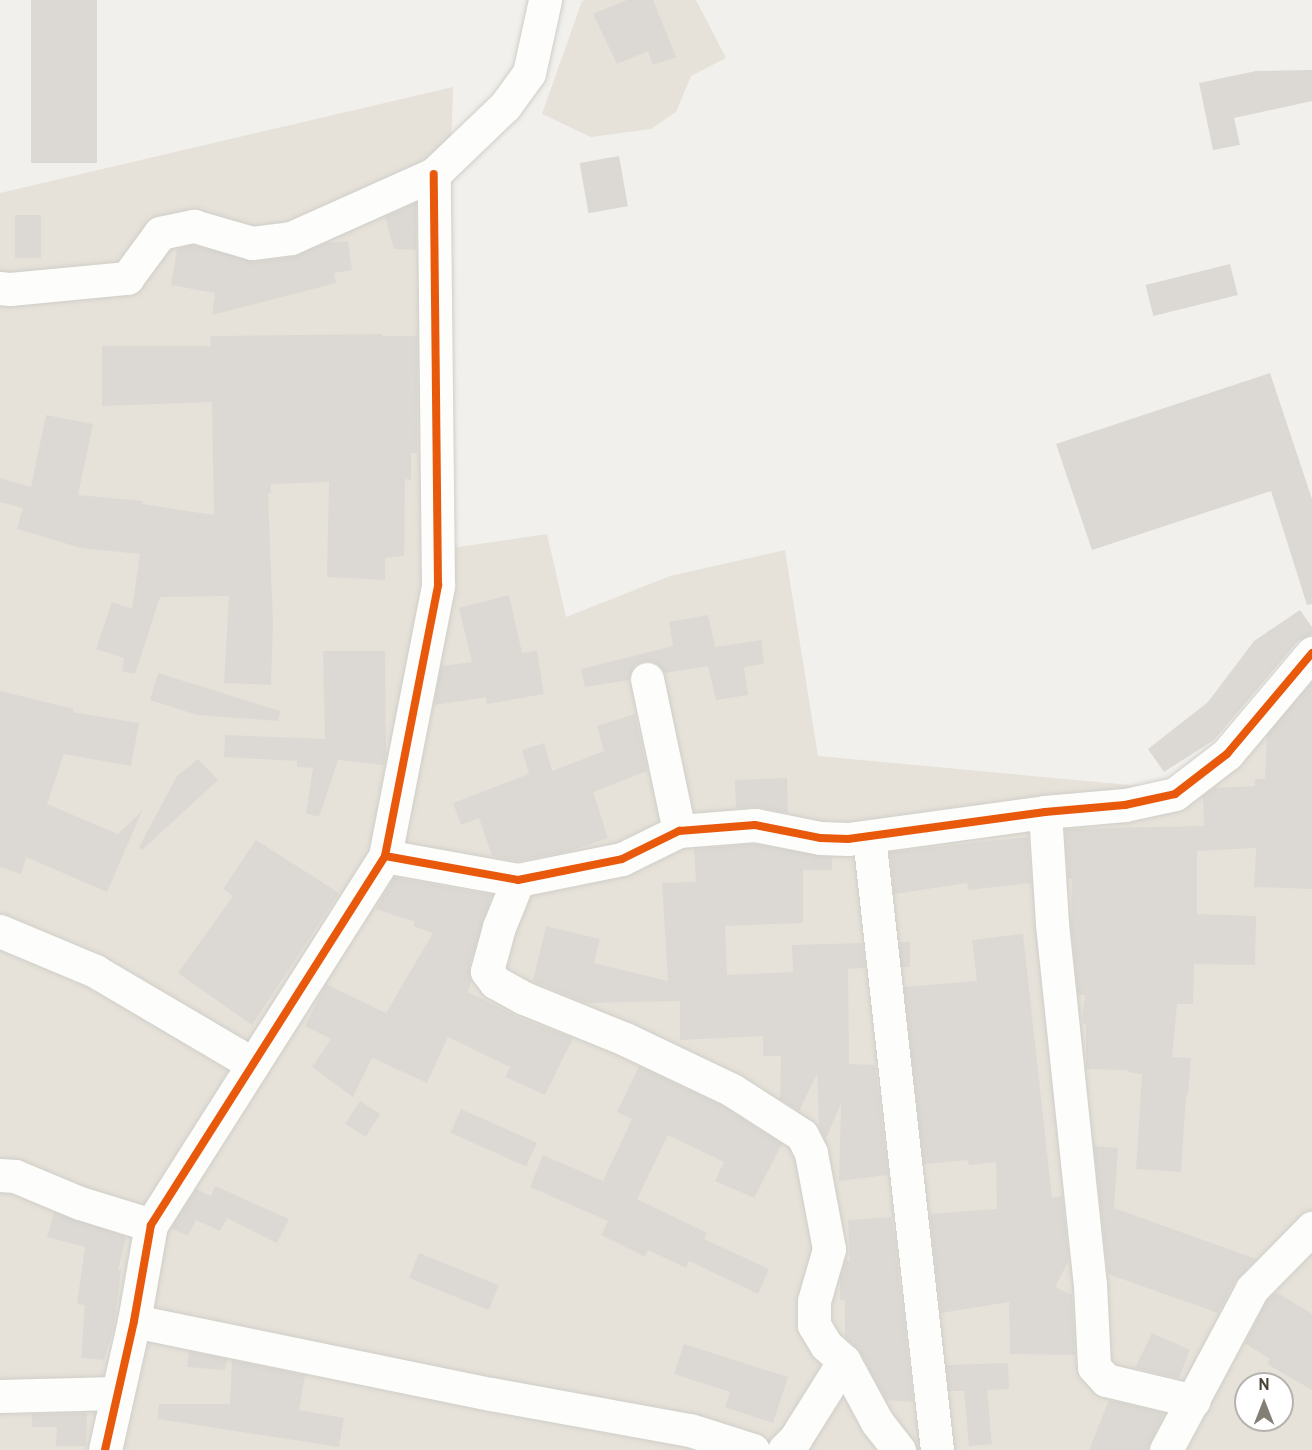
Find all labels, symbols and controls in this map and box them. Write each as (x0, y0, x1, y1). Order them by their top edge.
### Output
north arrow (1234, 1372, 1294, 1432)
text: N (1258, 1376, 1270, 1396)

